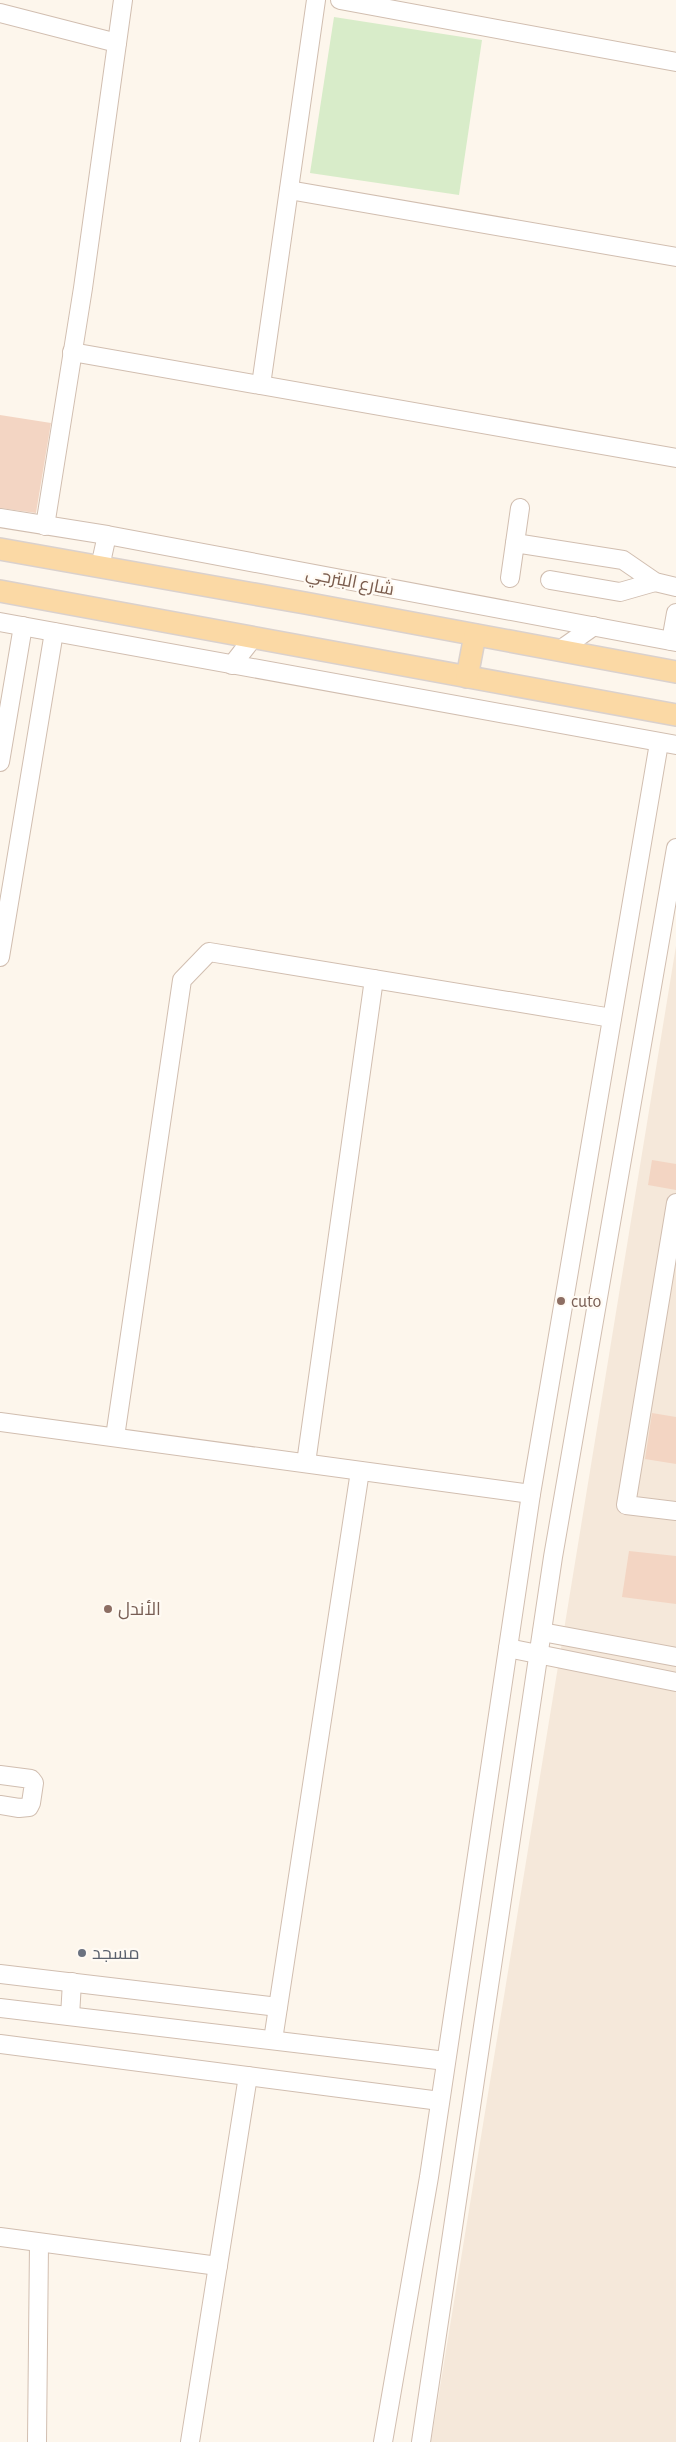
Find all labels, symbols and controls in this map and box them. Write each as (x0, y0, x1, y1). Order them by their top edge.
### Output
street label: شارع البترجي (303, 564, 396, 603)
place label: cuto (571, 1293, 602, 1311)
marker: cuto (555, 1295, 567, 1307)
place label: الأندل (118, 1600, 161, 1620)
marker: الأندل (102, 1603, 114, 1615)
place label: مسجد (92, 1945, 140, 1963)
marker: مسجد (76, 1947, 88, 1959)

